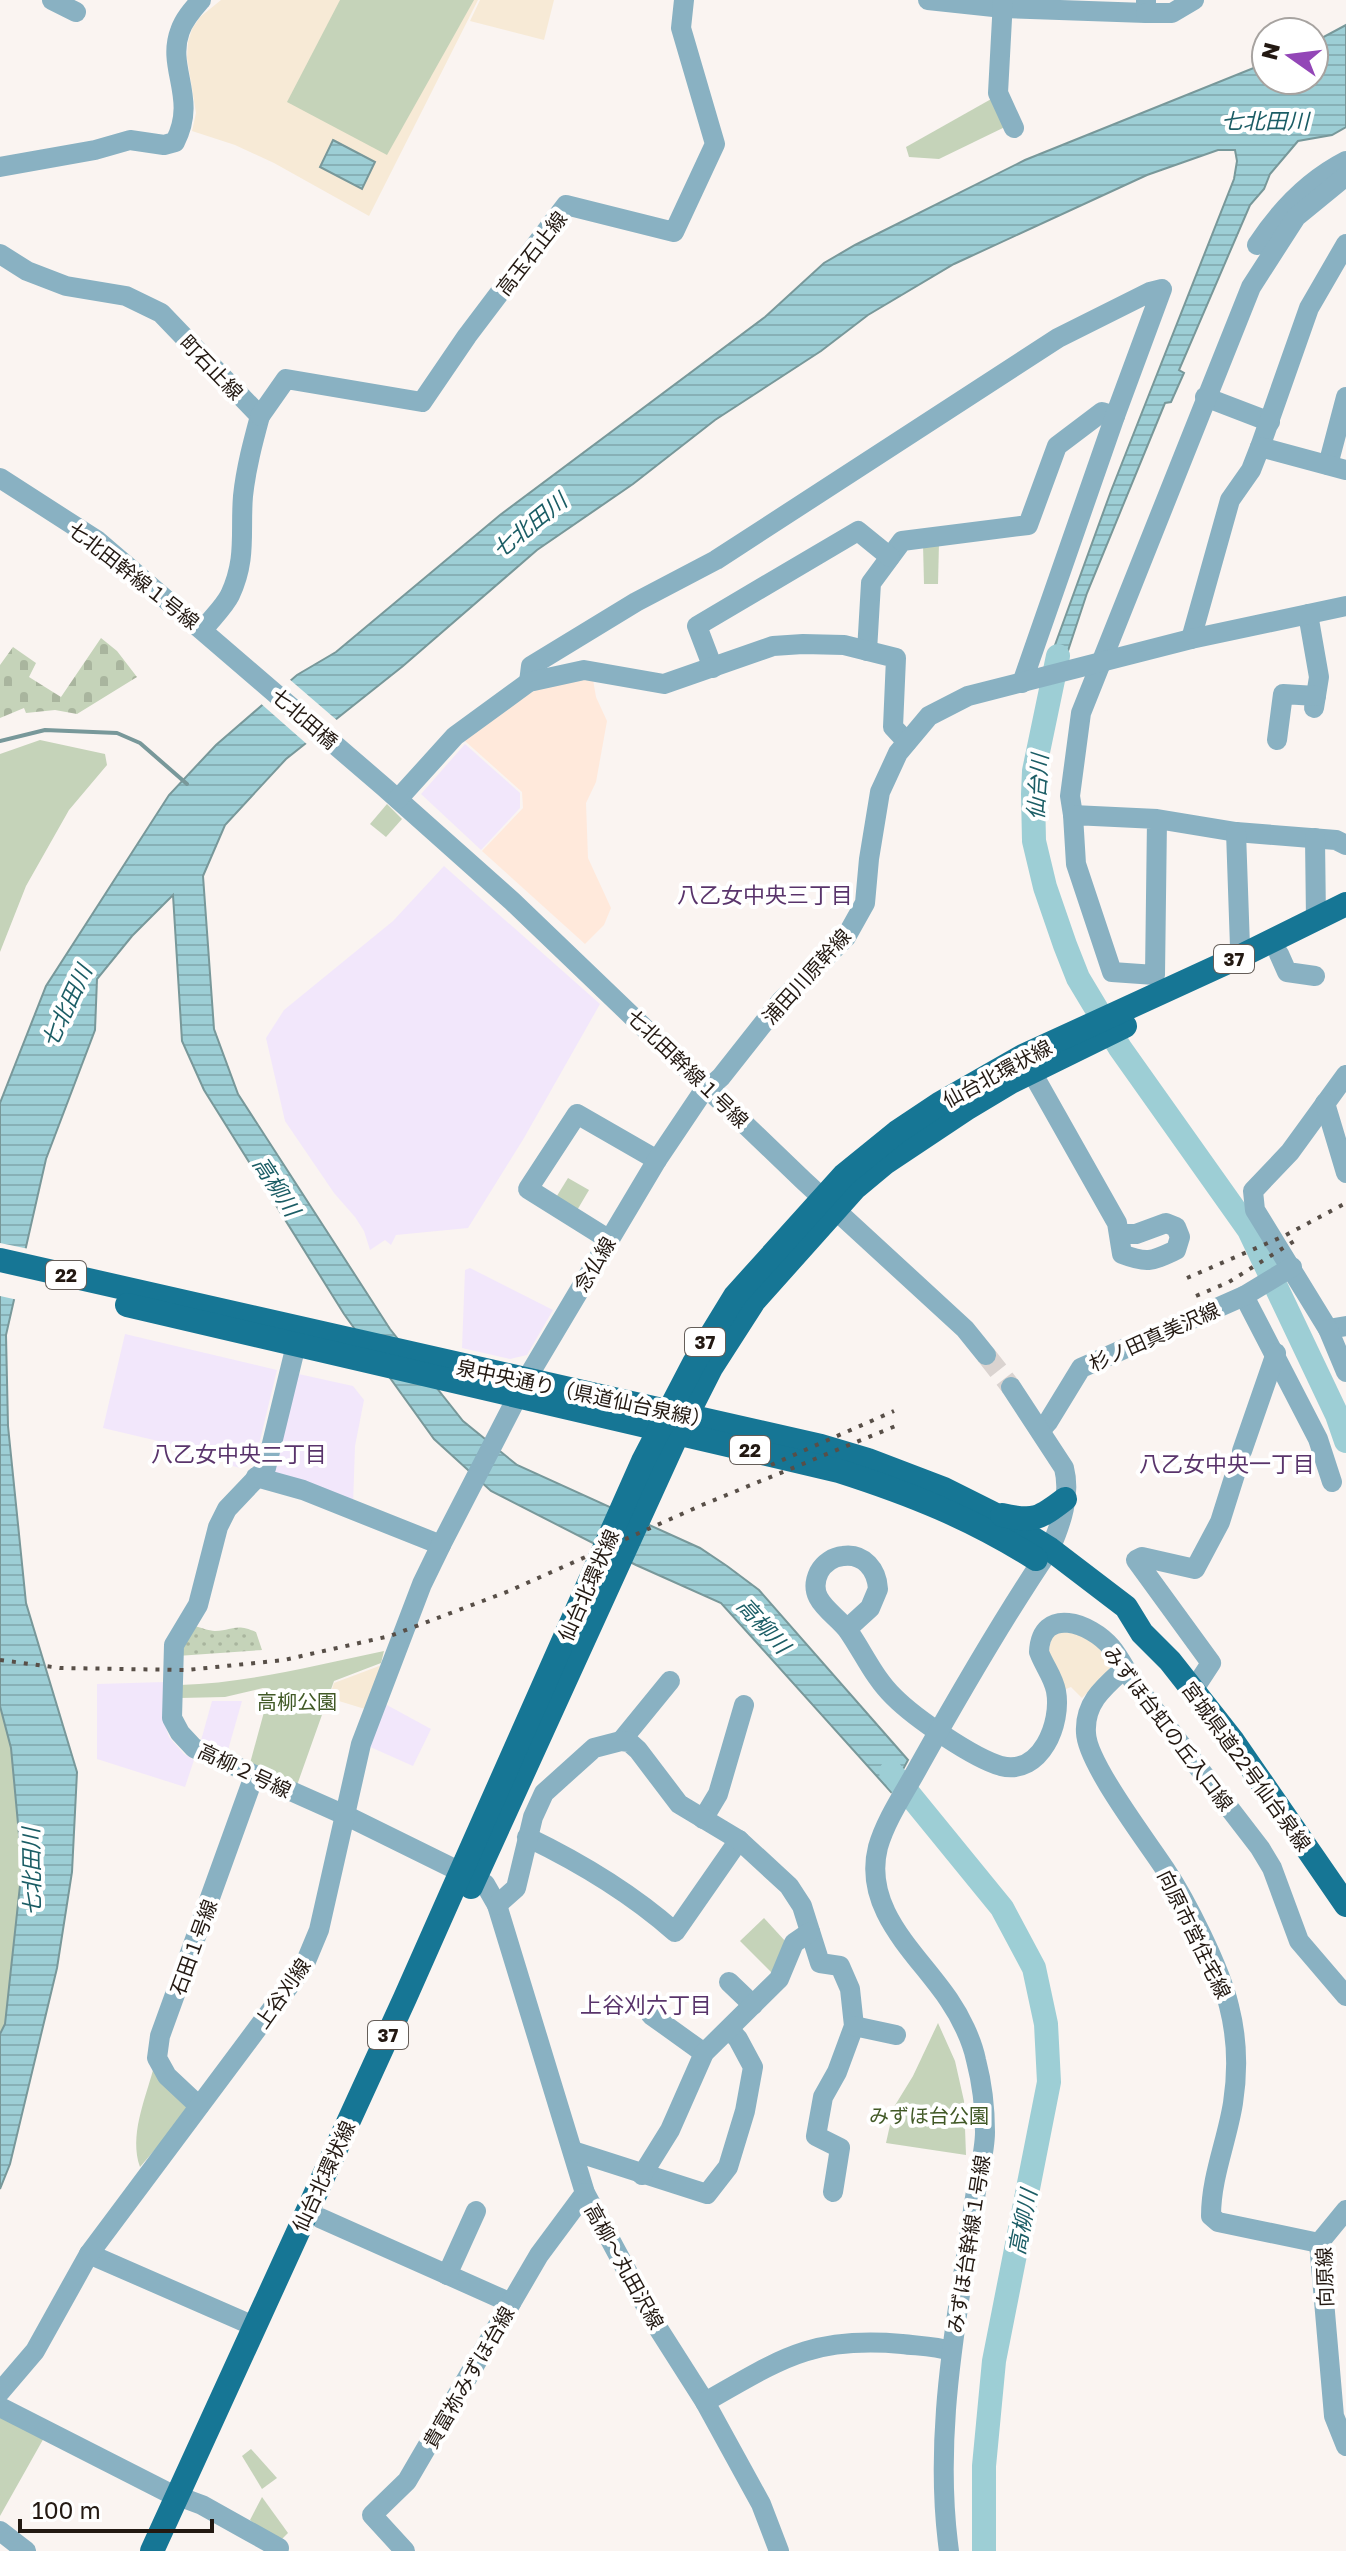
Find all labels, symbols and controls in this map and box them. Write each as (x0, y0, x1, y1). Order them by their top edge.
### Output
north arrow (1250, 16, 1330, 96)
text: N (1255, 40, 1285, 62)
water label: 七北田川 (1221, 107, 1311, 134)
street label: 高玉石止線 (491, 206, 571, 300)
street label: 町石止線 (176, 330, 248, 404)
water label: 七北田川 (486, 486, 573, 563)
street label: 七北田幹線１号線 (64, 516, 204, 634)
street label: 七北田橋 (267, 683, 343, 753)
water label: 仙台川 (1021, 751, 1053, 821)
district label: 八乙女中央三丁目 (677, 881, 853, 908)
street label: 浦田川原幹線 (757, 923, 855, 1029)
road number: 37 (1214, 945, 1254, 973)
water label: 七北田川 (35, 959, 98, 1052)
street label: 七北田幹線１号線 (622, 1004, 754, 1132)
street label: 仙台北環状線 (938, 1034, 1056, 1112)
water label: 高柳川 (248, 1151, 307, 1223)
street label: 念仏線 (568, 1232, 620, 1296)
road number: 22 (46, 1261, 86, 1289)
street label: 杉ノ田真美沢線 (1085, 1297, 1223, 1375)
road number: 37 (685, 1328, 725, 1356)
street label: 泉中央通り（県道仙台泉線） (454, 1354, 714, 1432)
road number: 22 (730, 1436, 770, 1464)
district label: 八乙女中央二丁目 (151, 1440, 327, 1467)
district label: 八乙女中央一丁目 (1139, 1450, 1315, 1477)
street label: 仙台北環状線 (553, 1525, 623, 1645)
water label: 高柳川 (732, 1591, 797, 1660)
street label: みずほ台虹の丘入口線 (1099, 1641, 1239, 1815)
street label: 宮城県道22号仙台泉線 (1178, 1677, 1316, 1855)
park label: 高柳公園 (257, 1689, 337, 1713)
street label: 高柳２号線 (195, 1738, 295, 1802)
water label: 七北田川 (17, 1826, 45, 1916)
street label: 向原市営住宅線 (1154, 1866, 1236, 2002)
street label: 石田１号線 (165, 1896, 221, 1998)
street label: 上谷刈線 (249, 1953, 315, 2033)
district label: 上谷刈六丁目 (580, 1991, 712, 2018)
road number: 37 (368, 2021, 408, 2049)
park label: みずほ台公園 (869, 2103, 989, 2127)
street label: 仙台北環状線 (287, 2117, 359, 2235)
street label: みずほ台幹線１号線 (942, 2153, 994, 2335)
water label: 高柳川 (1002, 2185, 1042, 2257)
street label: 高柳～丸田沢線 (581, 2199, 669, 2333)
street label: 向原線 (1311, 2247, 1337, 2307)
street label: 貴富祢みずほ台線 (418, 2302, 518, 2452)
scale bar (20, 2483, 212, 2533)
text: 100 m (32, 2495, 101, 2524)

